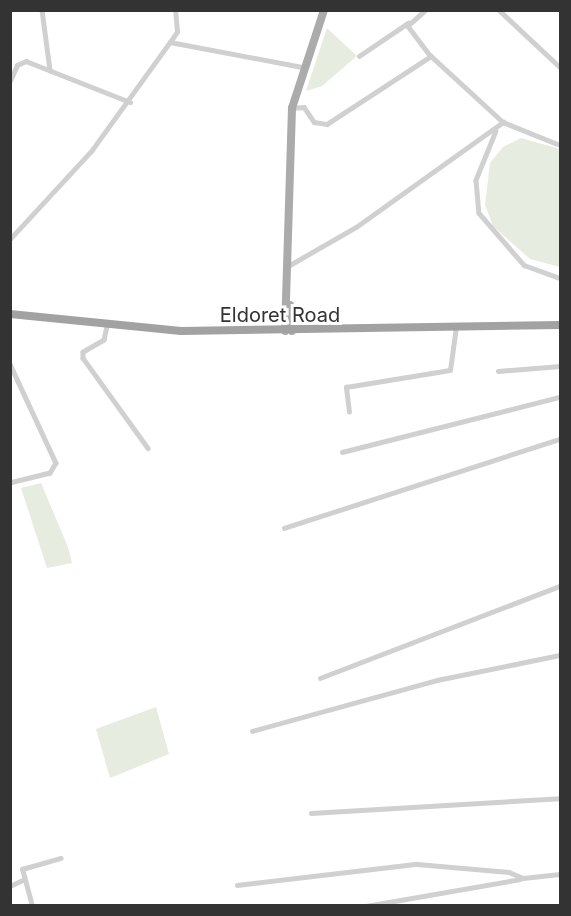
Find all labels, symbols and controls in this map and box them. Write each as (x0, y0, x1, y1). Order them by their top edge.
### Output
street label: Eldoret Road (220, 303, 340, 327)

